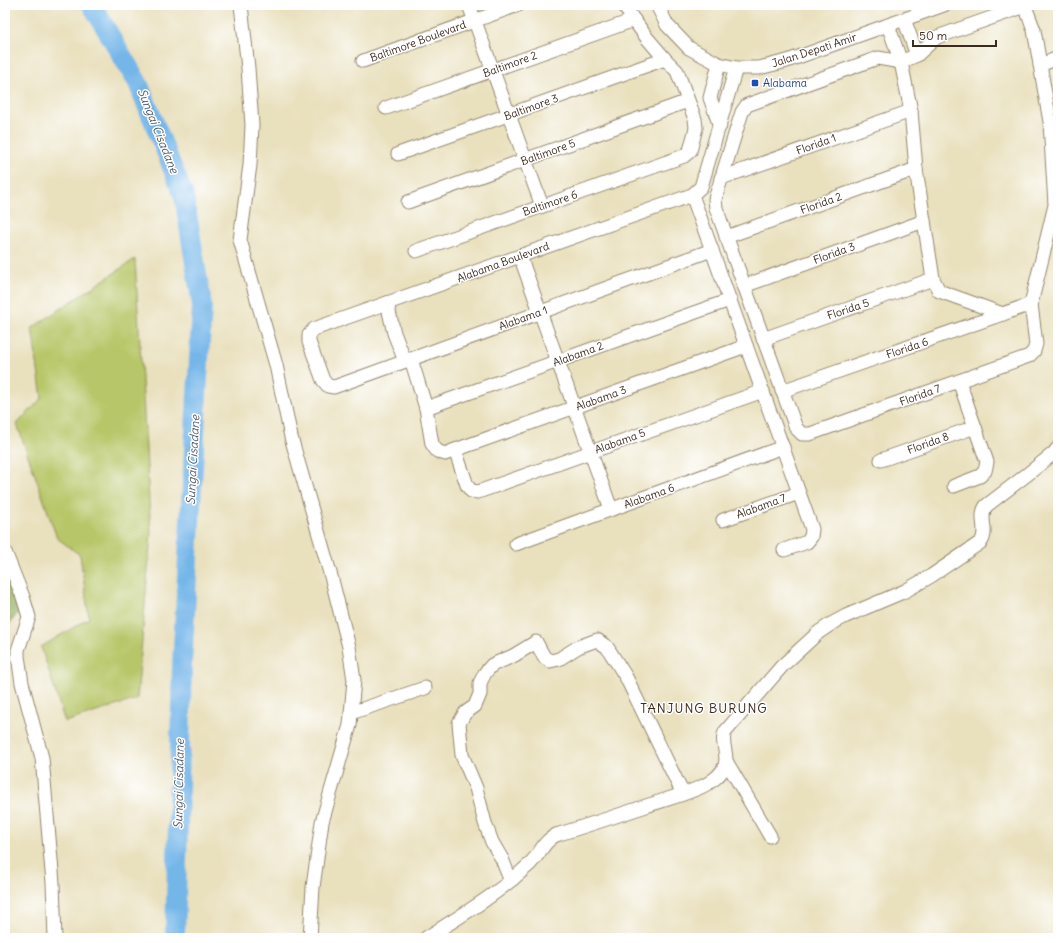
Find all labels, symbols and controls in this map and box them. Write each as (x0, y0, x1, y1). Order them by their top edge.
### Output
street label: Baltimore Boulevard (368, 17, 468, 65)
scale bar (913, 22, 996, 48)
text: 50 m (919, 28, 948, 43)
street label: Jalan Depati Amir (770, 30, 859, 70)
street label: Baltimore 2 (481, 48, 539, 80)
place label: Alabama (763, 76, 807, 90)
marker: Alabama (750, 78, 760, 88)
water label: Sungai Cisadane (135, 86, 183, 177)
street label: Baltimore 3 (502, 91, 560, 123)
street label: Florida 1 (794, 130, 838, 158)
street label: Baltimore 5 (519, 136, 577, 168)
street label: Baltimore 6 (521, 187, 579, 219)
street label: Florida 2 (798, 189, 844, 217)
street label: Alabama Boulevard (455, 239, 552, 285)
street label: Florida 3 (811, 239, 857, 267)
street label: Florida 5 (825, 295, 871, 323)
street label: Alabama 1 (497, 303, 549, 333)
street label: Florida 6 (884, 334, 930, 362)
street label: Alabama 2 (551, 338, 605, 370)
street label: Florida 7 (898, 381, 943, 409)
street label: Alabama 3 (574, 382, 628, 414)
water label: Sungai Cisadane (183, 413, 202, 505)
street label: Alabama 5 (593, 425, 647, 457)
street label: Florida 8 (905, 429, 951, 457)
street label: Alabama 6 (622, 480, 676, 512)
street label: Alabama 7 (734, 490, 788, 521)
district label: TANJUNG BURUNG (640, 700, 768, 717)
water label: Sungai Cisadane (170, 737, 187, 829)

